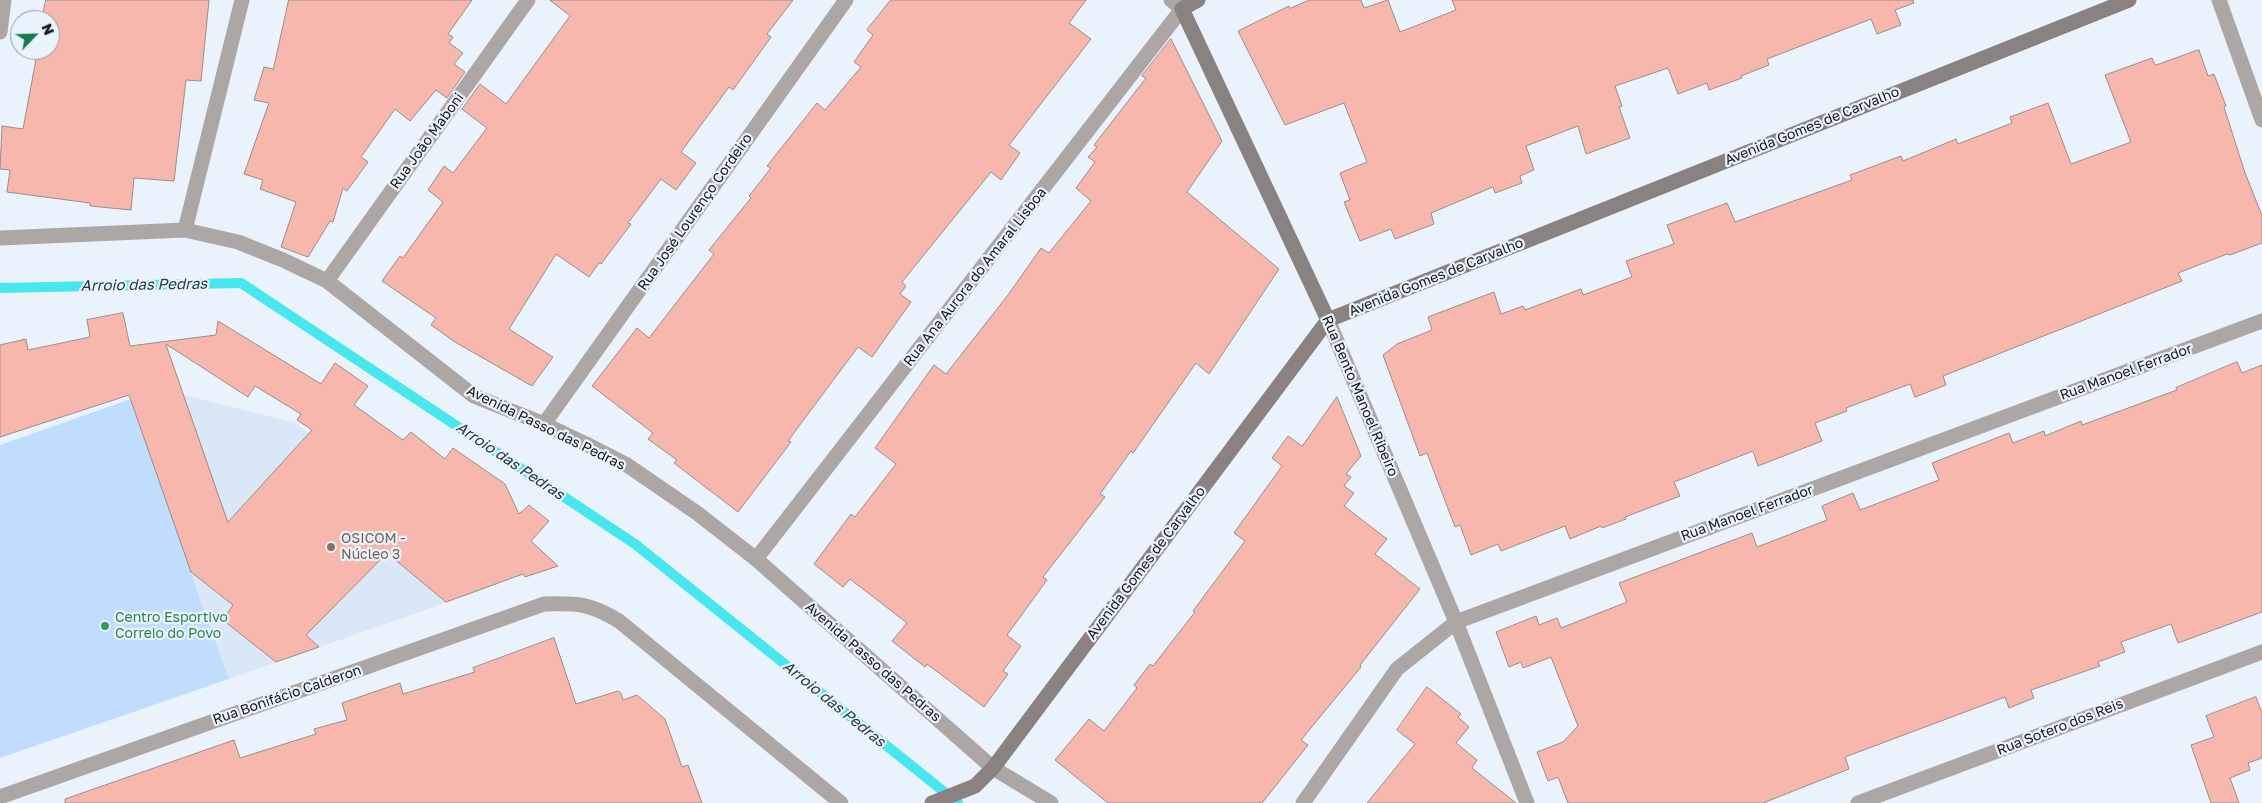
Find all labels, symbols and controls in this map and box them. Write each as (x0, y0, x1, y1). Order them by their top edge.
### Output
north arrow (10, 10, 60, 60)
text: N (38, 21, 58, 37)
street label: Avenida Gomes de Carvalho (1722, 83, 1902, 169)
street label: Rua João Maboni (387, 90, 467, 192)
street label: Rua José Lourenço Cordeiro (634, 130, 756, 294)
street label: Rua Ana Aurora do Amaral Lisboa (900, 184, 1050, 370)
street label: Avenida Gomes de Carvalho (1346, 234, 1526, 320)
water label: Arroio das Pedras (81, 275, 207, 295)
street label: Rua Bento Manoel Ribeiro (1318, 313, 1402, 479)
street label: Rua Manoel Ferrador (2058, 340, 2194, 404)
street label: Avenida Passo das Pedras (464, 382, 628, 474)
water label: Arroio das Pedras (453, 418, 567, 504)
street label: Rua Manoel Ferrador (1679, 481, 1815, 545)
street label: Avenida Gomes de Carvalho (1083, 483, 1209, 643)
place label: OSICOM - Núcleo 3 (341, 531, 405, 564)
marker: OSICOM - Núcleo 3 (325, 541, 337, 553)
street label: Avenida Passo das Pedras (802, 599, 944, 725)
place label: Centro Esportivo Correio do Povo (115, 610, 228, 642)
marker: Centro Esportivo Correio do Povo (99, 620, 111, 632)
water label: Arroio das Pedras (779, 657, 889, 751)
street label: Rua Bonifácio Calderon (210, 662, 364, 728)
street label: Rua Sotero dos Reis (1994, 695, 2126, 759)

